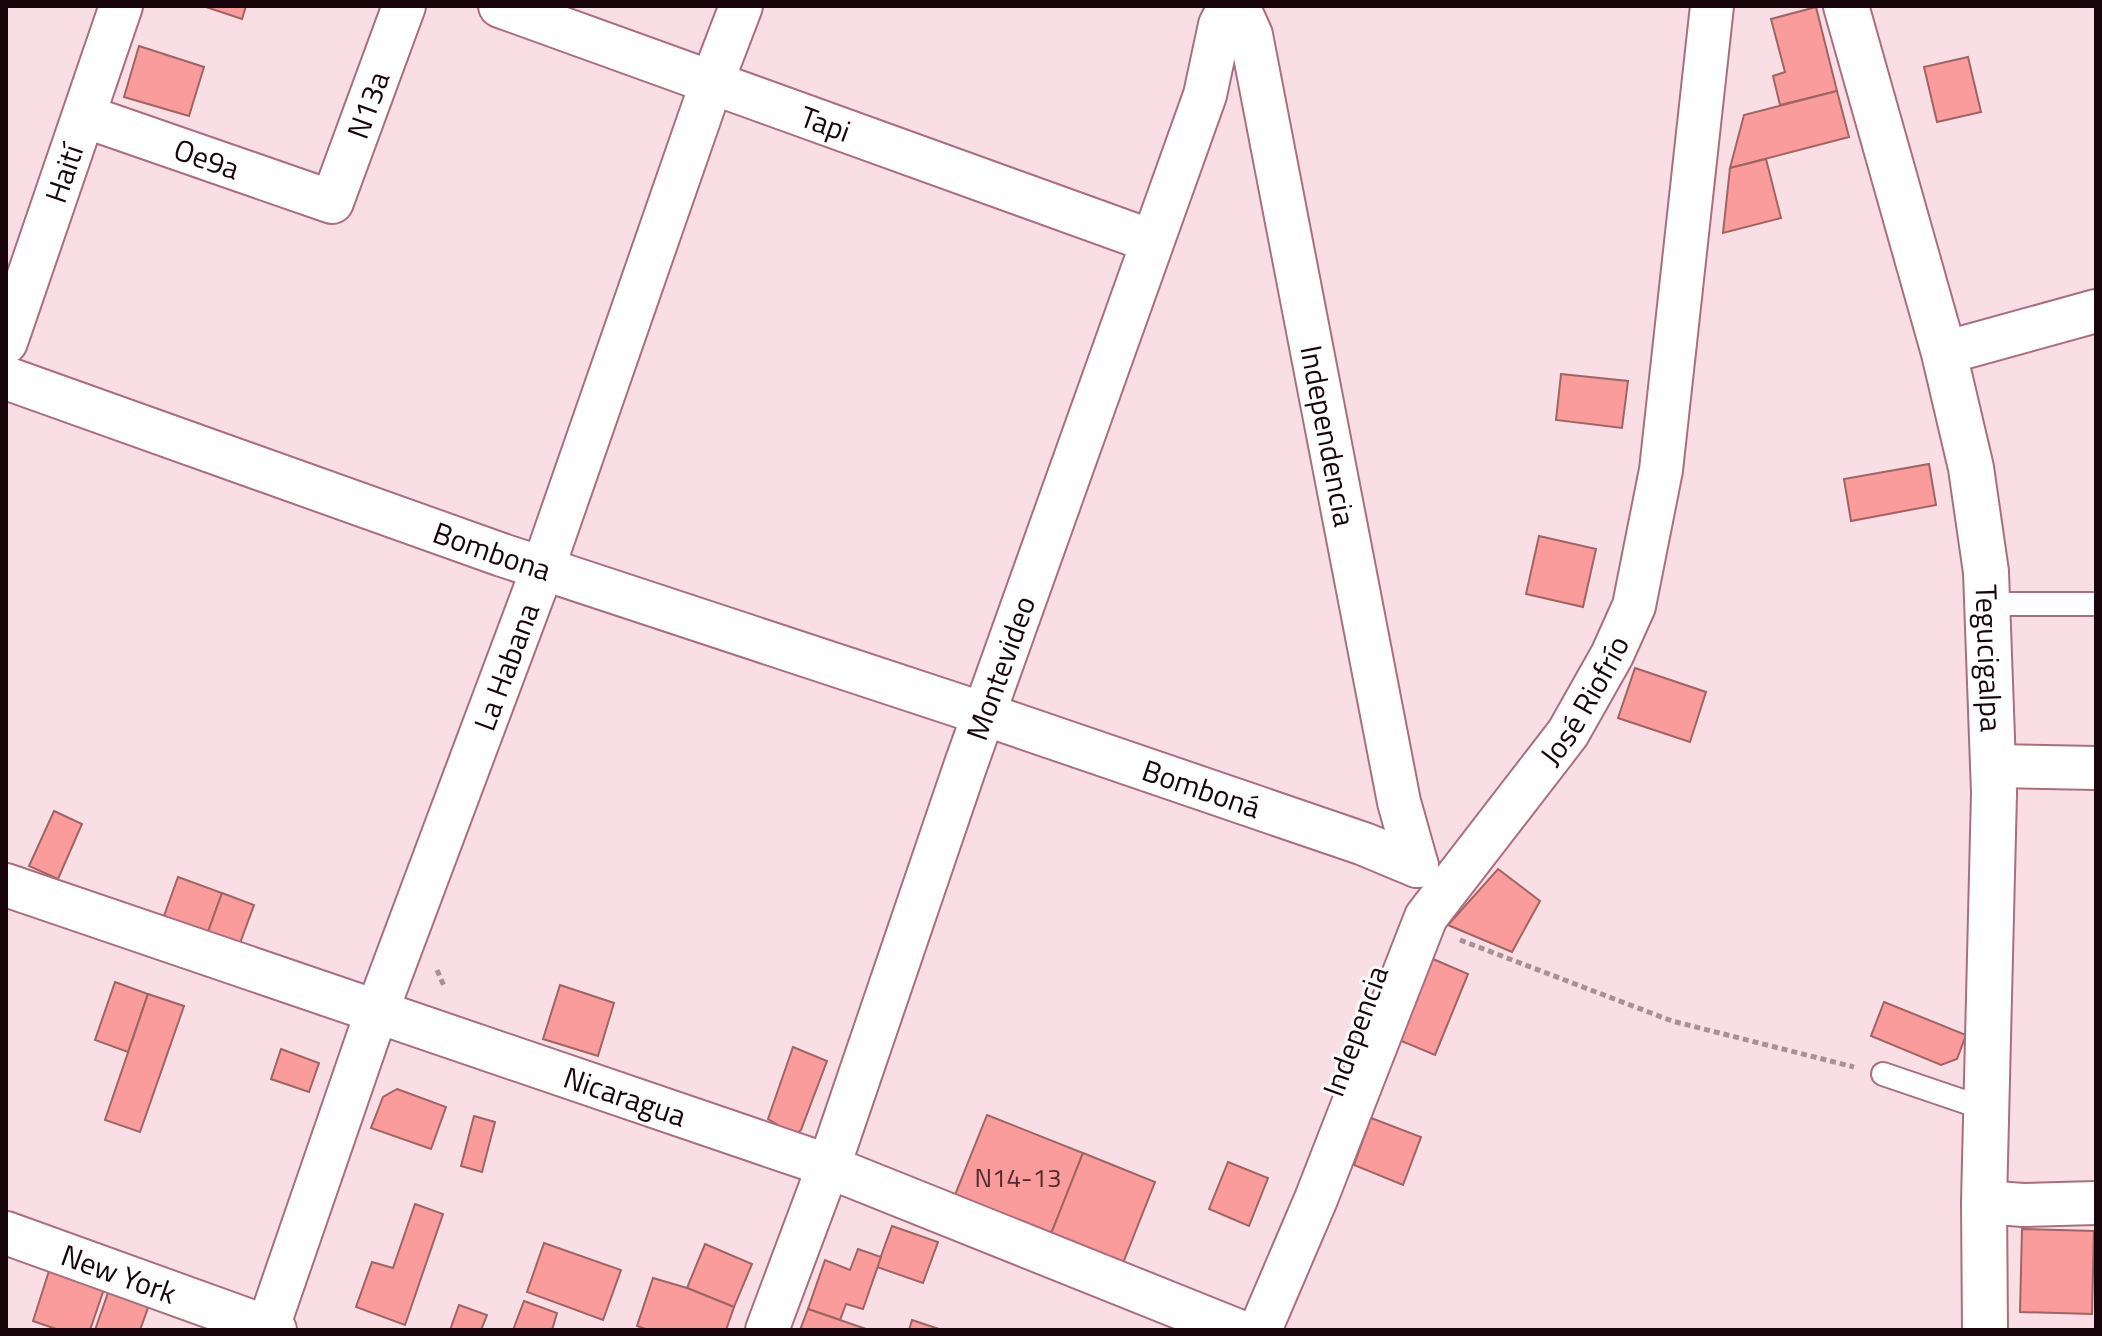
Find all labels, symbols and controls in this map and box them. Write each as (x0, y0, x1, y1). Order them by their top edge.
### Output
street label: N13a (334, 65, 401, 145)
street label: Tapi (794, 93, 857, 154)
street label: Oe9a (168, 126, 246, 191)
street label: Haití (32, 136, 96, 209)
street label: Independencia (1288, 341, 1368, 530)
street label: Bombona (427, 509, 557, 593)
street label: Tegucigalpa (1963, 584, 2015, 733)
street label: Montevideo (953, 589, 1047, 746)
street label: La Habana (461, 596, 551, 737)
street label: José Riofrío (1528, 628, 1641, 775)
street label: Bomboná (1136, 747, 1267, 830)
street label: Indepencia (1310, 959, 1400, 1103)
street label: Nicaragua (558, 1054, 692, 1138)
house number: N14-13 (974, 1158, 1062, 1197)
street label: New York (55, 1232, 183, 1316)

